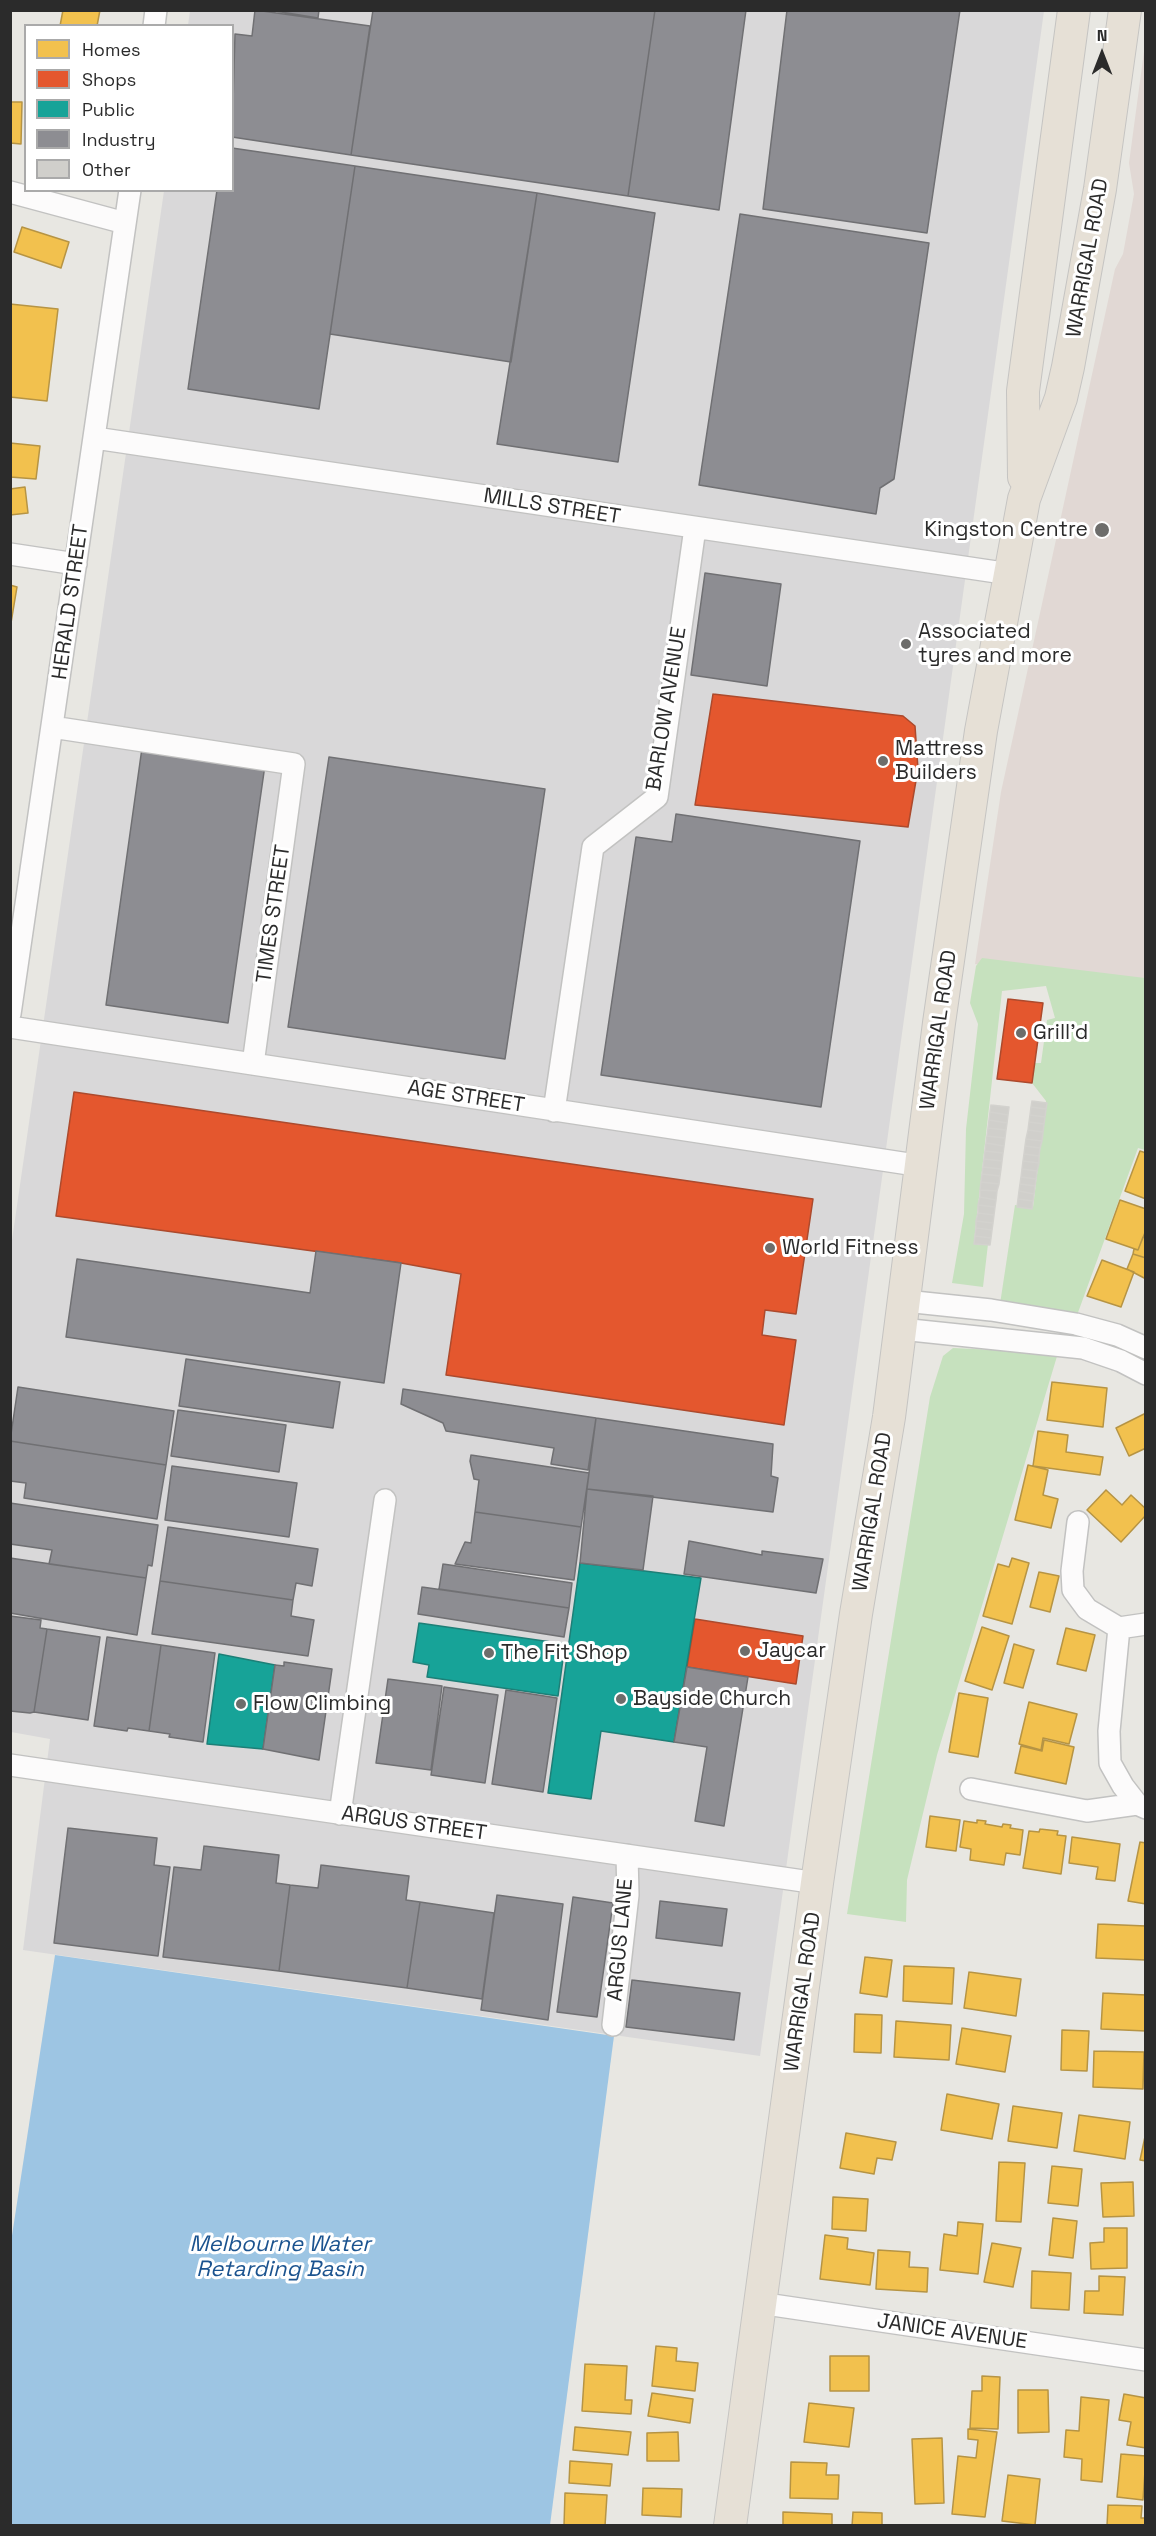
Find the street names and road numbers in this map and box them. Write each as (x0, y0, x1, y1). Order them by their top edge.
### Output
street label: WARRIGAL ROAD (1062, 177, 1114, 339)
street label: MILLS STREET (482, 484, 622, 530)
street label: HERALD STREET (48, 523, 94, 681)
street label: BARLOW AVENUE (642, 625, 692, 793)
street label: TIMES STREET (252, 843, 296, 985)
street label: WARRIGAL ROAD (915, 949, 963, 1111)
street label: AGE STREET (406, 1075, 526, 1119)
street label: WARRIGAL ROAD (848, 1431, 898, 1593)
street label: ARGUS STREET (340, 1801, 488, 1847)
street label: ARGUS LANE (603, 1878, 639, 2002)
street label: WARRIGAL ROAD (779, 1911, 827, 2073)
street label: JANICE AVENUE (875, 2309, 1029, 2355)

